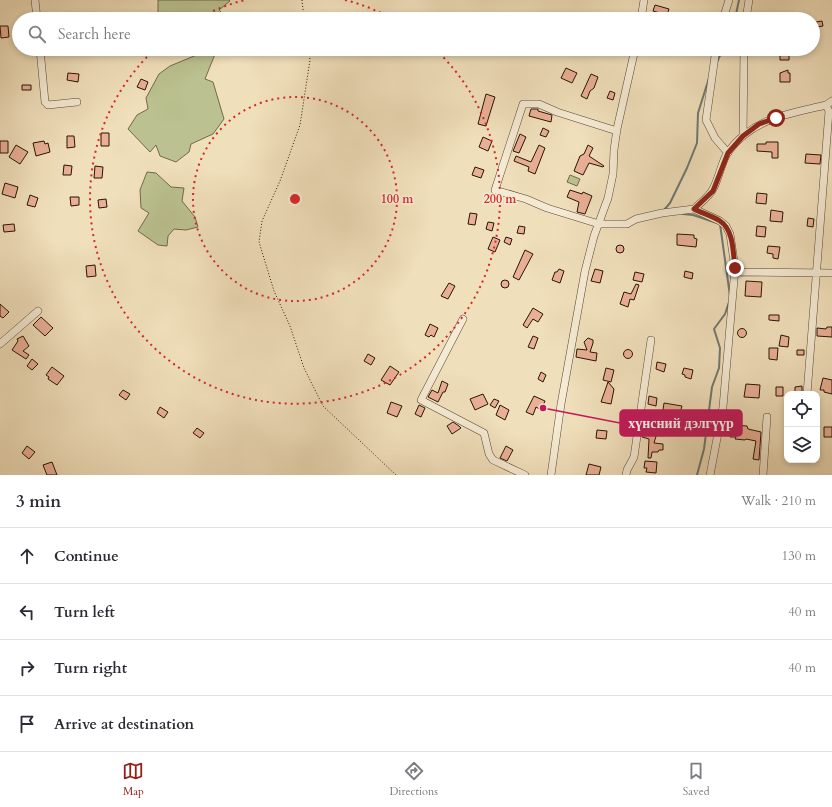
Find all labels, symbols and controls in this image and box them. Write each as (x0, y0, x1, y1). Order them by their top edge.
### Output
search box (12, 12, 820, 56)
icon: search (26, 23, 48, 45)
text: Search here (58, 24, 131, 44)
route start (767, 109, 785, 127)
text: 100 m (381, 191, 414, 207)
text: 200 m (484, 191, 517, 207)
centre of rings (288, 192, 302, 206)
route end (726, 259, 744, 277)
map controls (784, 391, 820, 463)
button: locate (784, 391, 820, 427)
callout: хүнсний дэлгүүр (620, 410, 742, 436)
text: хүнсний дэлгүүр (628, 414, 734, 433)
button: layers (784, 427, 820, 463)
text: 3 min (16, 490, 61, 513)
text: Walk · 210 m (741, 492, 816, 510)
icon: ahead (16, 545, 38, 567)
text: Continue (54, 546, 119, 566)
text: 130 m (782, 547, 816, 565)
icon: left (16, 601, 38, 623)
text: Turn left (54, 602, 115, 622)
text: 40 m (788, 603, 816, 621)
icon: right (16, 657, 38, 679)
text: Turn right (54, 658, 127, 678)
text: 40 m (788, 659, 816, 677)
icon: arrive (16, 713, 38, 735)
text: Arrive at destination (54, 714, 194, 734)
tab: Map (122, 760, 144, 799)
tab: Directions (389, 760, 438, 799)
tab: Saved (683, 760, 710, 799)

